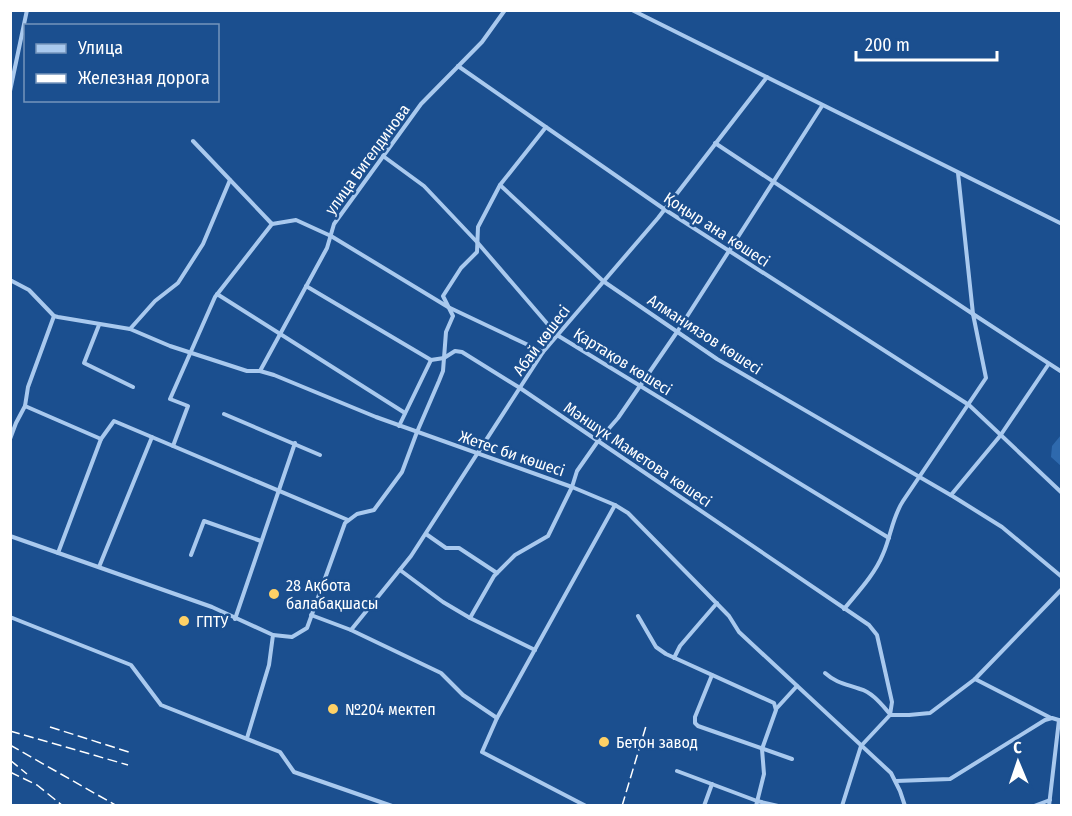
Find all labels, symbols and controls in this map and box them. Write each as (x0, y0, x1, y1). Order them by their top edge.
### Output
legend (24, 24, 219, 102)
scale bar (856, 24, 997, 62)
text: 200 m (865, 34, 910, 56)
text: Улица (77, 37, 123, 59)
text: Железная дорога (78, 67, 210, 89)
street label: улица Бигелдинова (321, 100, 414, 218)
street label: Қоңыр ана көшесі (660, 188, 773, 271)
street label: Алманиязов көшесі (644, 290, 765, 378)
street label: Абай көшесі (509, 302, 574, 379)
street label: Қартақов көшесі (570, 324, 675, 399)
street label: Мәншүк Маметова көшесі (560, 398, 715, 511)
street label: Жетес би көшесі (457, 427, 567, 480)
place label: 28 Ақбота балабақшасы (286, 576, 378, 613)
marker: 28 Ақбота балабақшасы (267, 587, 281, 601)
place label: ГПТУ (196, 612, 228, 631)
marker: ГПТУ (177, 614, 191, 628)
place label: №204 мектеп (345, 700, 436, 719)
marker: №204 мектеп (326, 702, 340, 716)
north arrow (988, 732, 1048, 792)
place label: Бетон завод (616, 733, 698, 752)
marker: Бетон завод (597, 735, 611, 749)
text: С (1013, 738, 1023, 757)

